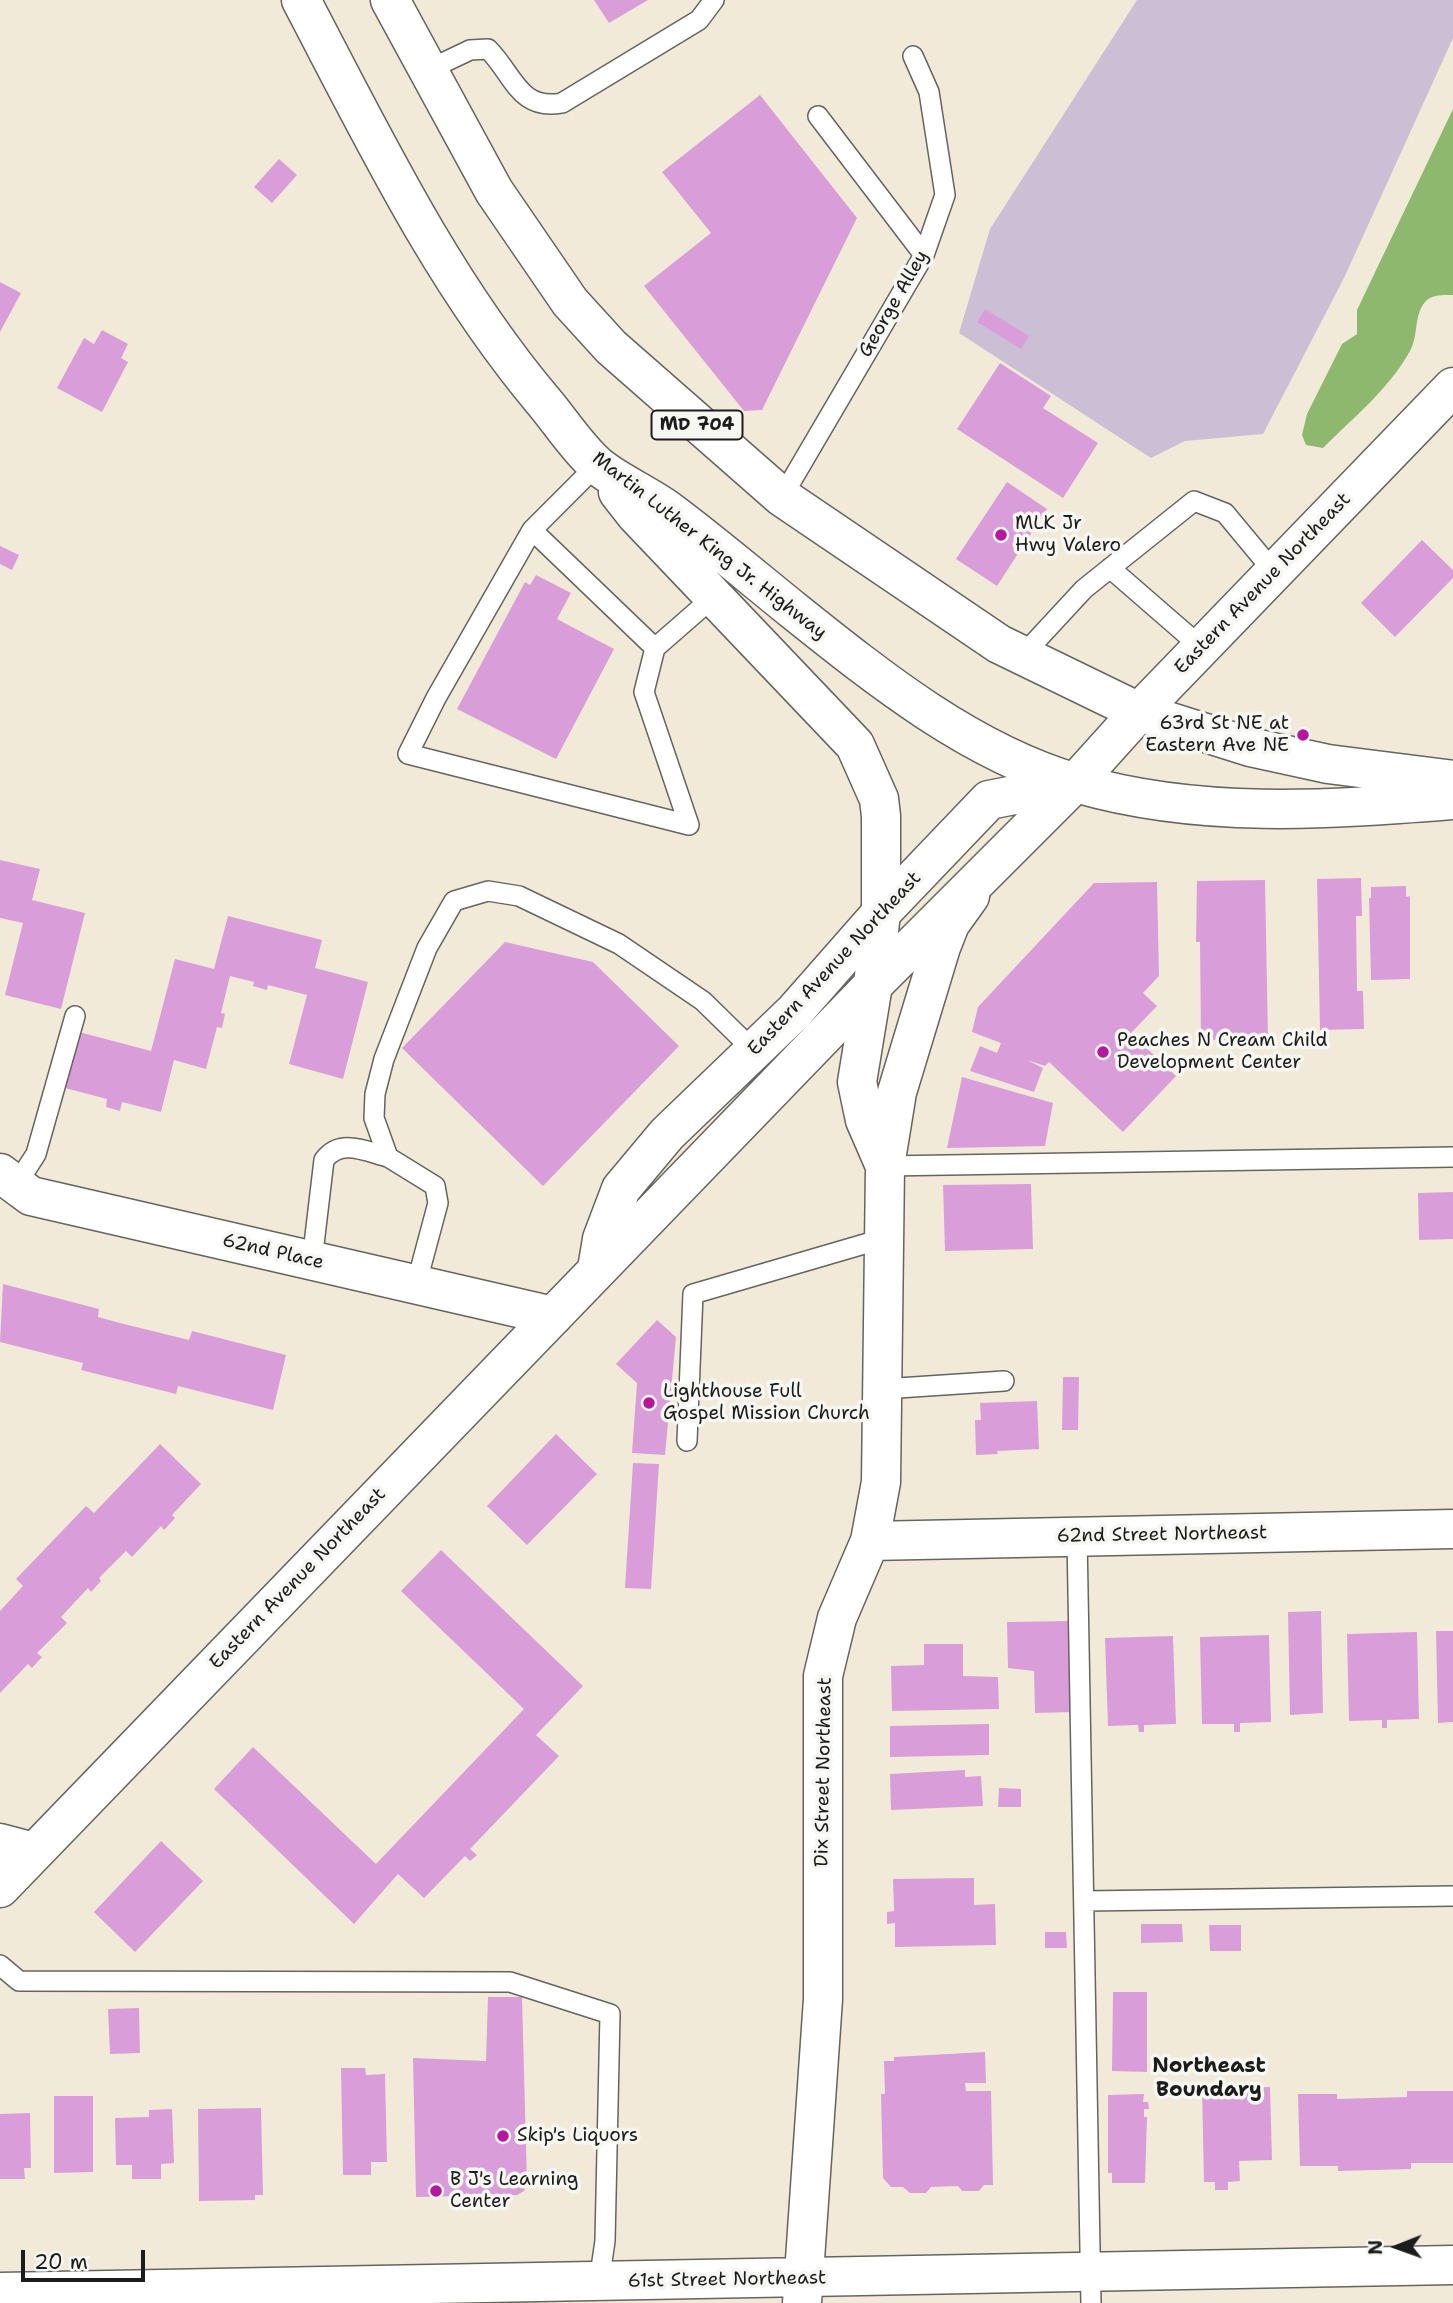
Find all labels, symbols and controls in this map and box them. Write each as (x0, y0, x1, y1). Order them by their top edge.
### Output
street label: George Alley (854, 247, 934, 361)
road number: MD 704 (652, 410, 742, 440)
street label: Martin Luther King Jr. Highway (587, 447, 831, 645)
street label: Eastern Avenue Northeast (1170, 488, 1356, 680)
place label: MLK Jr Hwy Valero (1015, 513, 1121, 557)
marker: MLK Jr Hwy Valero (993, 527, 1009, 543)
place label: 63rd St NE at Eastern Ave NE (1145, 713, 1289, 757)
marker: 63rd St NE at Eastern Ave NE (1295, 727, 1311, 743)
street label: Eastern Avenue Northeast (744, 867, 926, 1061)
place label: Peaches N Cream Child Development Center (1117, 1030, 1328, 1074)
marker: Peaches N Cream Child Development Center (1095, 1044, 1111, 1060)
street label: 62nd Place (220, 1229, 326, 1275)
place label: Lighthouse Full Gospel Mission Church (663, 1381, 870, 1425)
marker: Lighthouse Full Gospel Mission Church (641, 1395, 657, 1411)
street label: Eastern Avenue Northeast (205, 1483, 391, 1675)
street label: 62nd Street Northeast (1057, 1522, 1267, 1548)
street label: Dix Street Northeast (811, 1677, 837, 1867)
district label: Northeast Boundary (1152, 2054, 1266, 2104)
place label: Skip's Liquors (517, 2125, 638, 2147)
marker: Skip's Liquors (495, 2128, 511, 2144)
place label: B J's Learning Center (450, 2169, 579, 2213)
marker: B J's Learning Center (428, 2183, 444, 2199)
north arrow (1362, 2212, 1432, 2282)
scale bar (24, 2236, 149, 2280)
text: N (1363, 2240, 1388, 2255)
text: 20 m (34, 2248, 88, 2276)
street label: 61st Street Northeast (628, 2267, 826, 2293)

